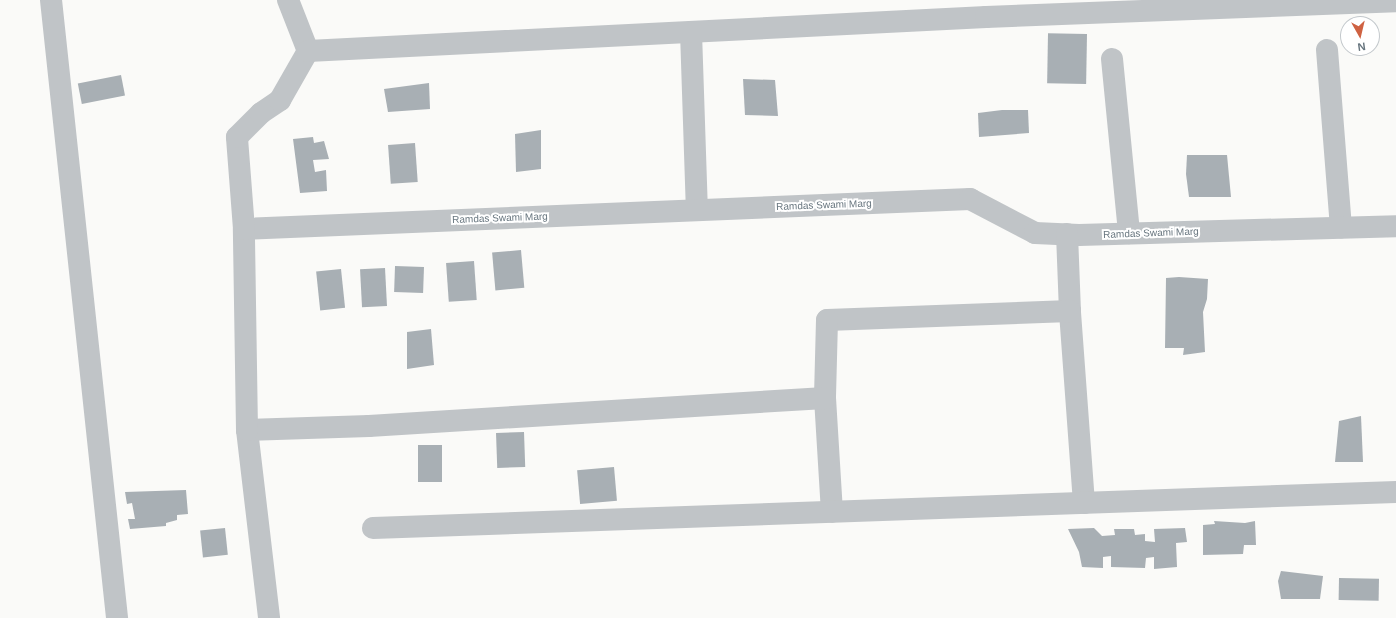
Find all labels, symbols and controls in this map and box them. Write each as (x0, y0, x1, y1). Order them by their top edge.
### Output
north arrow (1340, 16, 1380, 56)
text: N (1357, 40, 1366, 53)
street label: Ramdas Swami Marg (776, 197, 872, 213)
street label: Ramdas Swami Marg (452, 210, 548, 226)
street label: Ramdas Swami Marg (1103, 225, 1199, 241)

